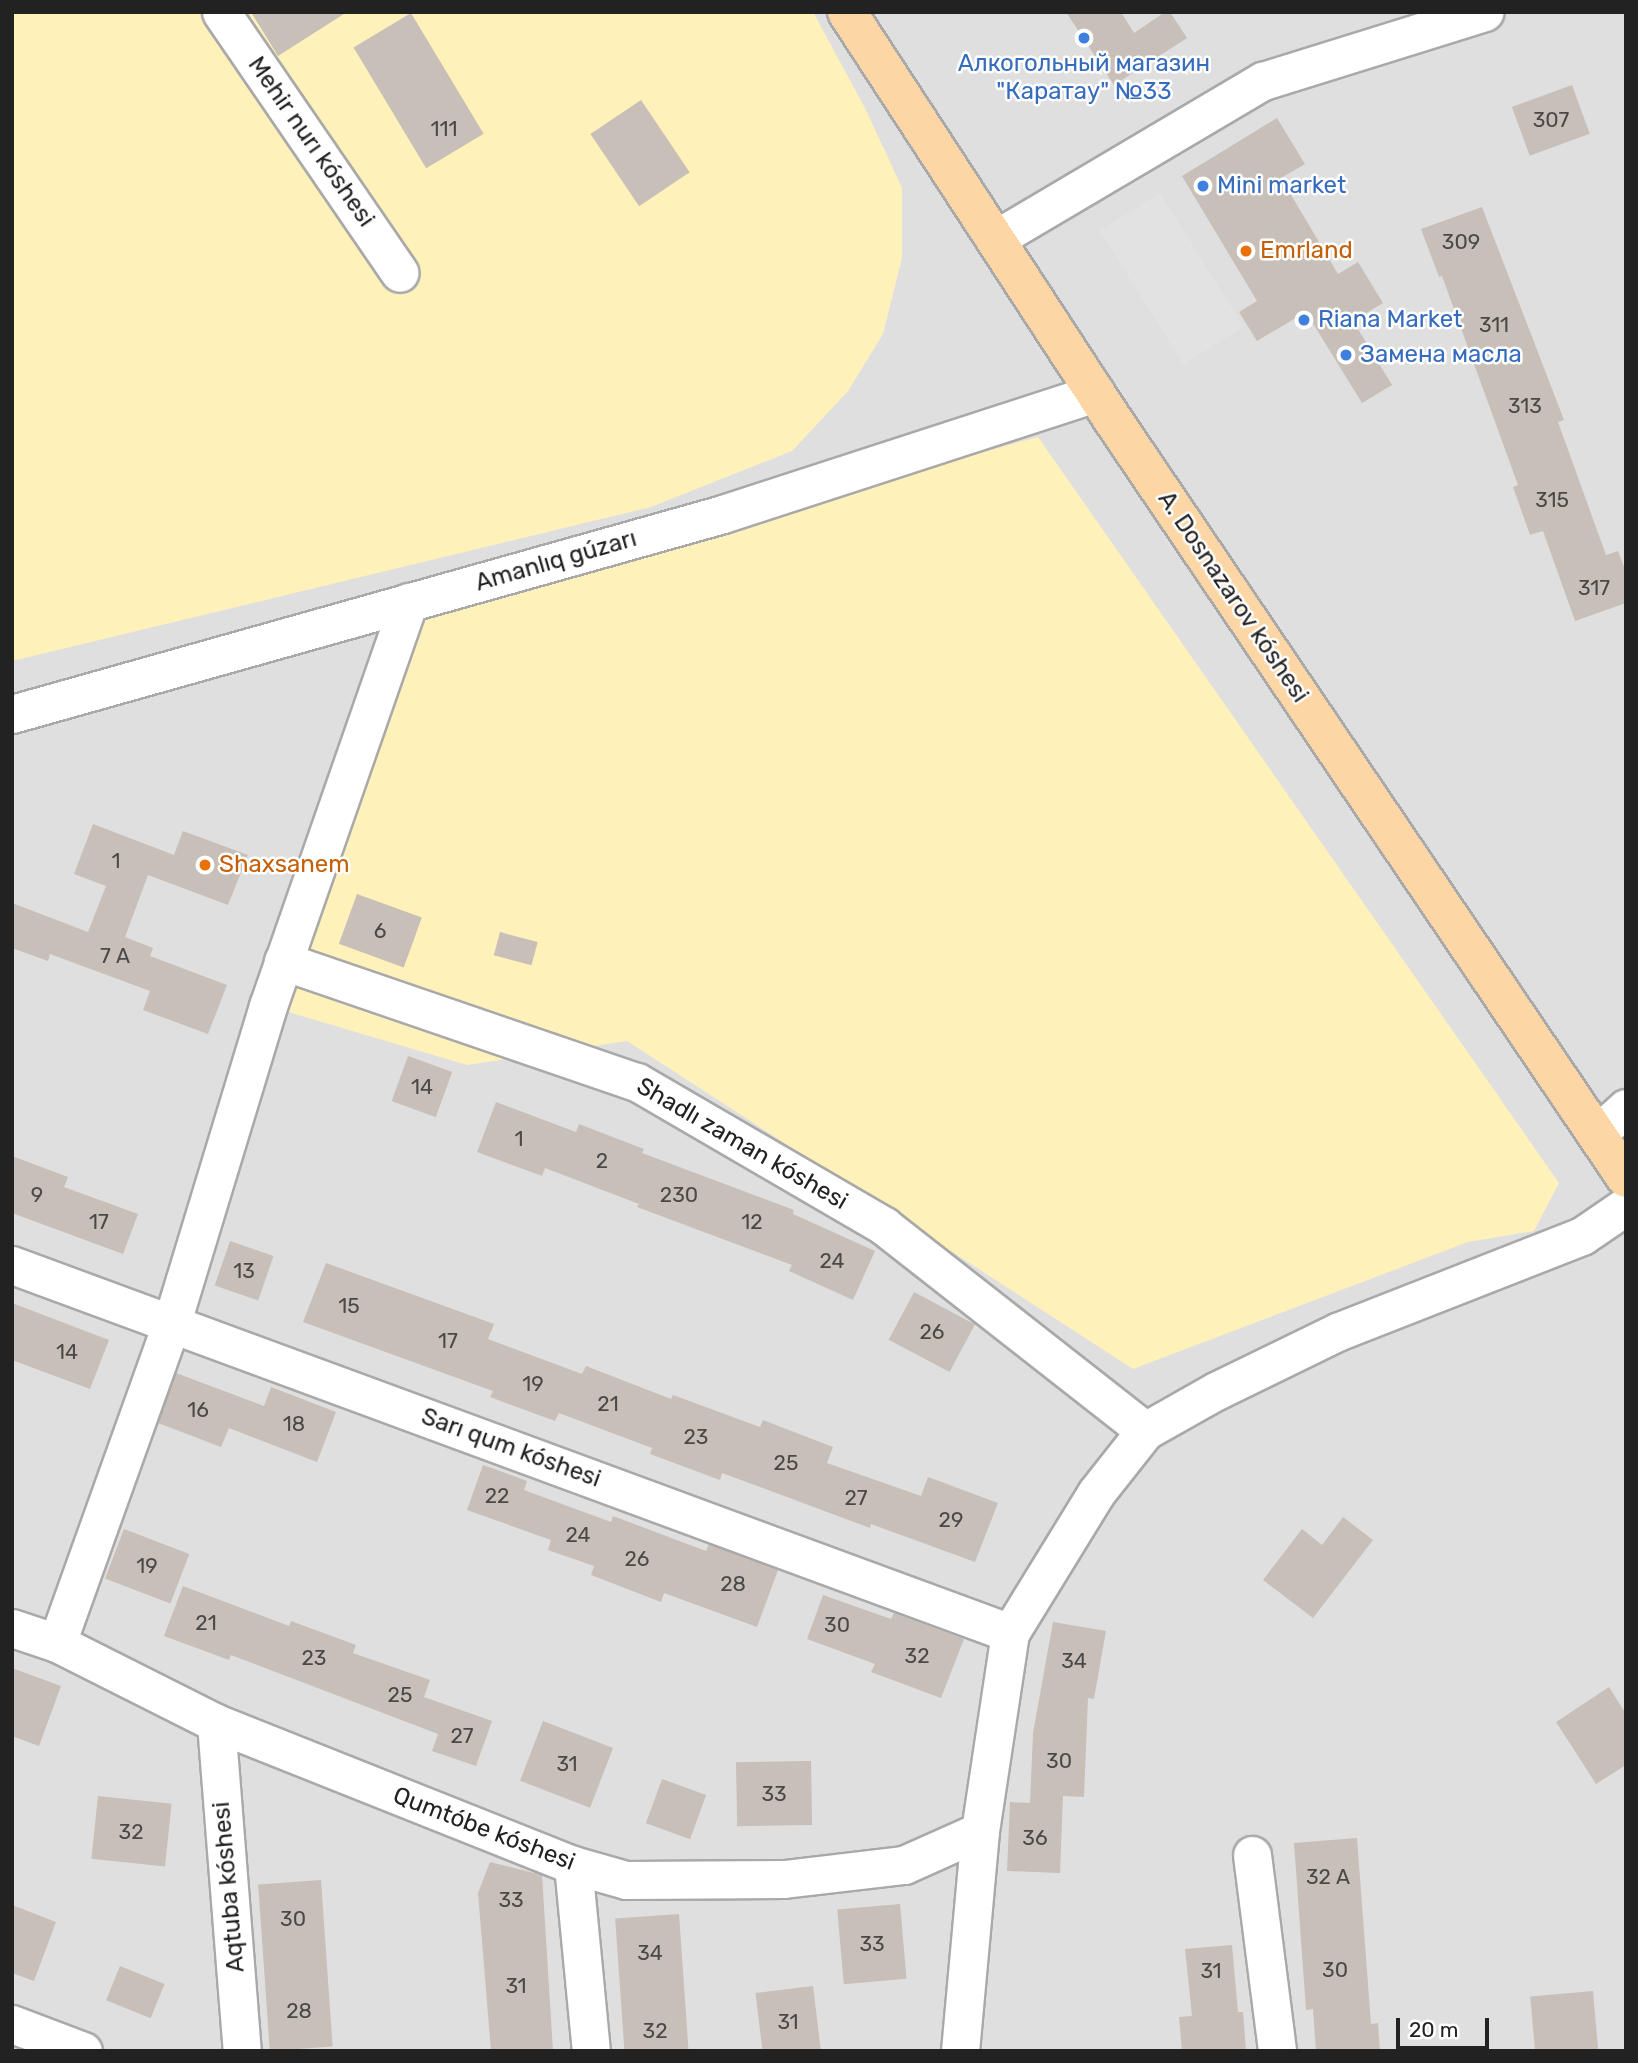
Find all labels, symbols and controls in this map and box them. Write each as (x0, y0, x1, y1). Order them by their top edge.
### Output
marker: Алкогольный магазин "Каратау" №33 (1076, 30, 1092, 46)
place label: Алкогольный магазин "Каратау" №33 (958, 50, 1210, 106)
street label: Mehir nurı kóshesi (241, 51, 381, 233)
house number: 307 (1533, 107, 1569, 133)
house number: 111 (431, 116, 457, 142)
place label: Mini market (1217, 172, 1346, 200)
marker: Mini market (1195, 178, 1211, 194)
house number: 309 (1442, 229, 1480, 255)
place label: Emrland (1260, 237, 1353, 265)
marker: Emrland (1238, 243, 1254, 259)
place label: Riana Market (1318, 306, 1462, 334)
marker: Riana Market (1296, 312, 1312, 328)
house number: 311 (1479, 312, 1509, 338)
place label: Замена масла (1360, 341, 1522, 369)
marker: Замена масла (1338, 347, 1354, 363)
house number: 313 (1508, 393, 1542, 419)
street label: A. Dosnazarov kóshesi (1151, 486, 1315, 708)
house number: 315 (1535, 487, 1569, 513)
street label: Amanlıq gúzarı (472, 524, 640, 598)
house number: 317 (1578, 575, 1610, 601)
house number: 1 (112, 848, 120, 874)
place label: Shaxsanem (219, 851, 349, 879)
marker: Shaxsanem (197, 857, 213, 873)
house number: 6 (374, 918, 386, 944)
house number: 7 А (100, 943, 130, 969)
street label: Shadlı zaman kóshesi (631, 1072, 853, 1216)
house number: 14 (411, 1074, 433, 1100)
house number: 1 (515, 1126, 523, 1152)
house number: 2 (596, 1148, 608, 1174)
house number: 9 (31, 1182, 43, 1208)
house number: 230 (660, 1182, 698, 1208)
house number: 17 (89, 1209, 109, 1235)
house number: 12 (741, 1209, 763, 1235)
house number: 24 (819, 1248, 845, 1274)
house number: 13 (233, 1258, 255, 1284)
house number: 15 (338, 1293, 360, 1319)
house number: 26 (920, 1319, 944, 1345)
house number: 17 (438, 1328, 458, 1354)
house number: 14 (56, 1339, 78, 1365)
house number: 19 (522, 1371, 544, 1397)
house number: 21 (597, 1391, 619, 1417)
house number: 16 (187, 1397, 209, 1423)
street label: Sarı qum kóshesi (417, 1402, 605, 1494)
house number: 18 (283, 1411, 305, 1437)
house number: 23 (684, 1424, 708, 1450)
house number: 25 (774, 1450, 798, 1476)
house number: 22 (485, 1483, 509, 1509)
house number: 27 (844, 1485, 868, 1511)
house number: 29 (939, 1507, 963, 1533)
house number: 24 (565, 1522, 591, 1548)
house number: 26 (625, 1546, 649, 1572)
house number: 19 (136, 1553, 158, 1579)
house number: 28 (720, 1571, 746, 1597)
house number: 21 (195, 1610, 217, 1636)
house number: 30 (824, 1612, 850, 1638)
house number: 32 (905, 1643, 929, 1669)
house number: 23 (302, 1645, 326, 1671)
house number: 34 (1061, 1648, 1087, 1674)
house number: 25 (388, 1682, 412, 1708)
house number: 27 (450, 1723, 474, 1749)
house number: 30 (1046, 1748, 1072, 1774)
house number: 31 (556, 1751, 578, 1777)
street label: Qumtóbe kóshesi (389, 1781, 579, 1877)
house number: 33 (761, 1781, 787, 1807)
street label: Aqtuba kóshesi (207, 1800, 251, 1974)
house number: 32 (119, 1819, 143, 1845)
house number: 36 (1022, 1825, 1048, 1851)
house number: 32 А (1306, 1864, 1350, 1890)
house number: 33 (498, 1887, 524, 1913)
house number: 30 (280, 1906, 306, 1932)
house number: 33 (859, 1931, 885, 1957)
house number: 34 (637, 1940, 663, 1966)
house number: 30 (1322, 1957, 1348, 1983)
house number: 31 (1200, 1958, 1222, 1984)
house number: 31 (505, 1973, 527, 1999)
house number: 28 (286, 1998, 312, 2024)
scale bar (1400, 2004, 1493, 2048)
house number: 31 (777, 2009, 799, 2035)
text: 20 m (1409, 2017, 1458, 2042)
house number: 32 (643, 2018, 667, 2044)

